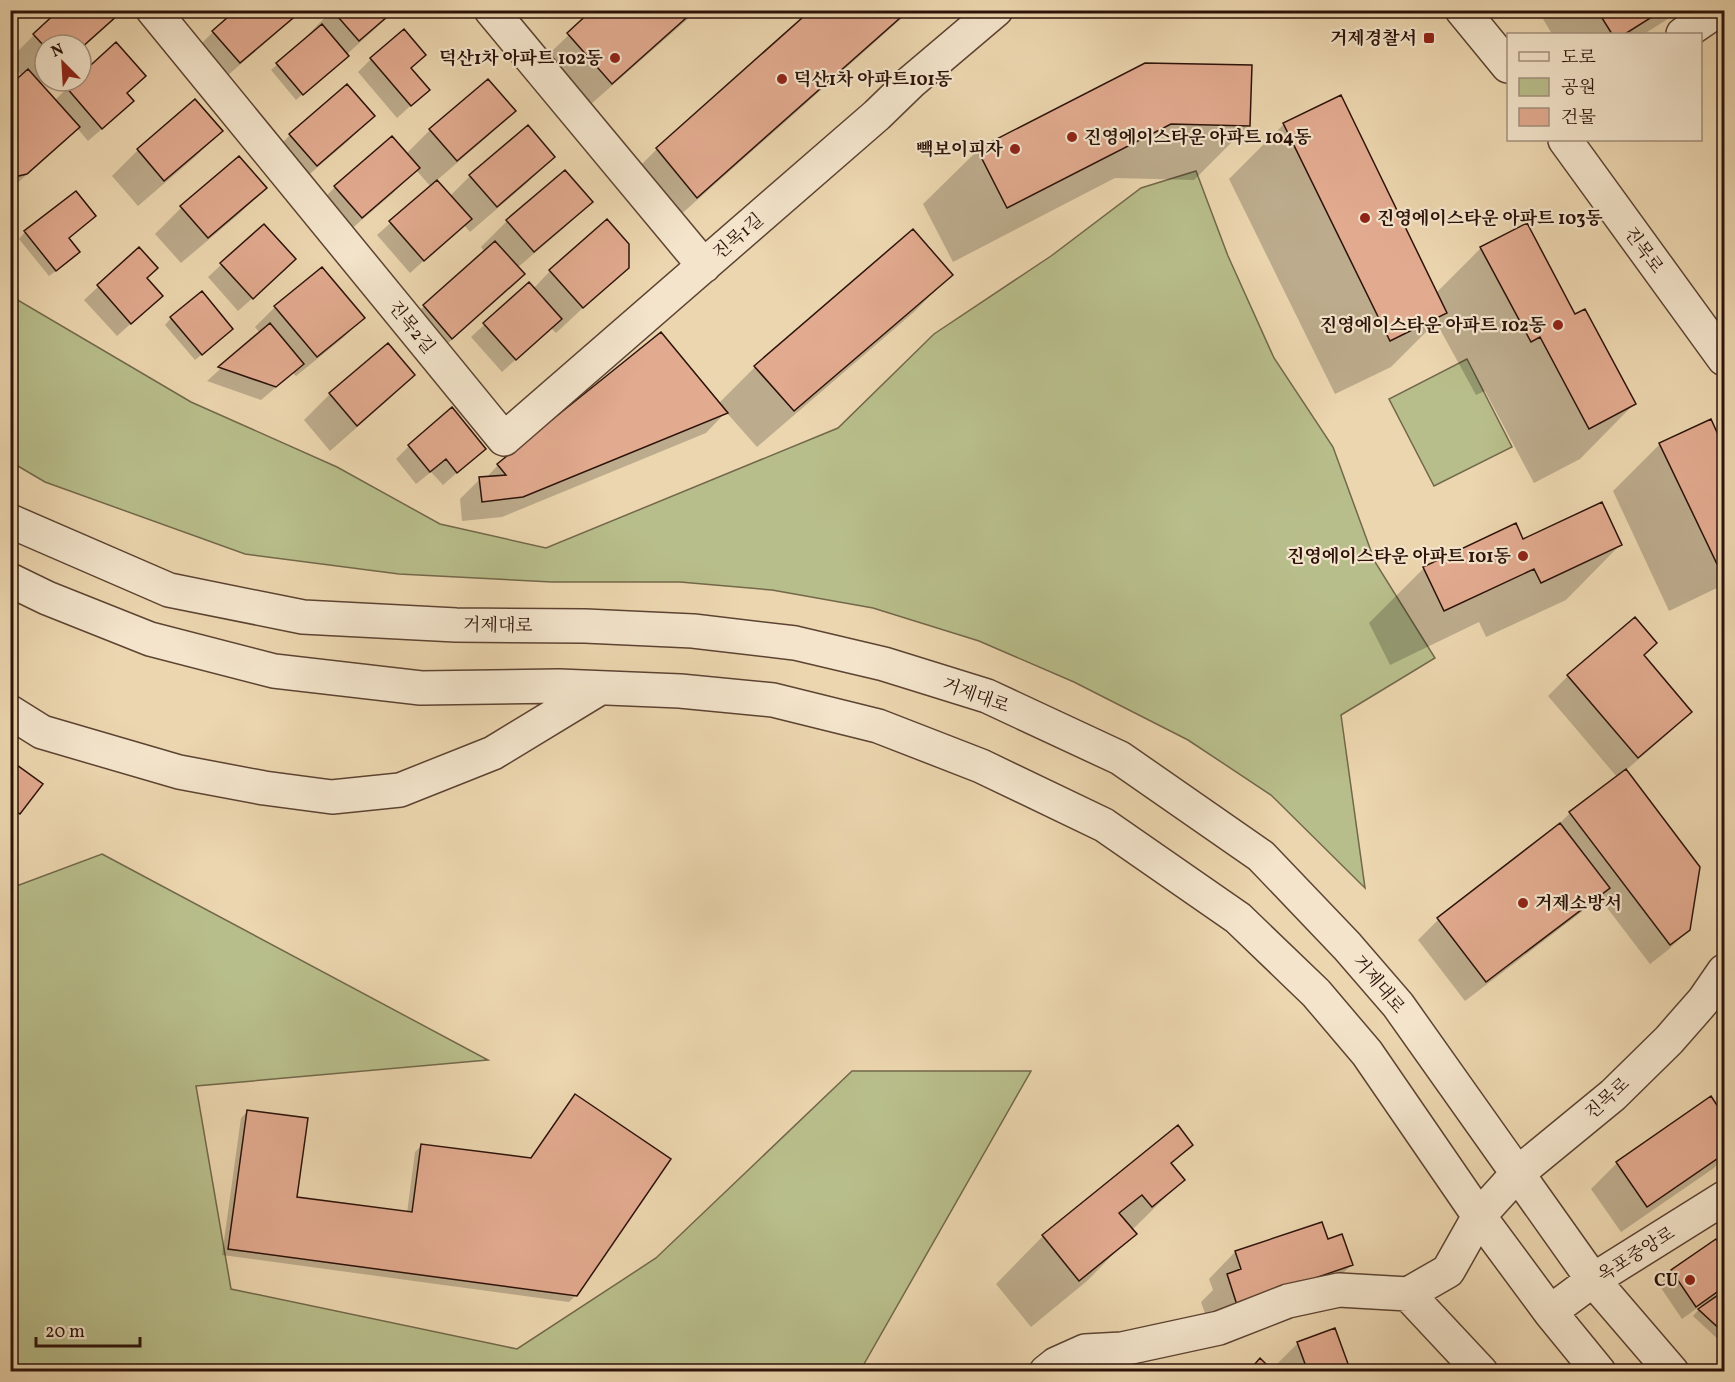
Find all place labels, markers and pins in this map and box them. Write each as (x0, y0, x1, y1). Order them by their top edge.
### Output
place label: 거제경찰서 (1330, 27, 1417, 52)
marker: 거제경찰서 (1422, 31, 1436, 45)
place label: 덕산1차 아파트 102동 (439, 47, 604, 72)
marker: 덕산1차 아파트 102동 (608, 51, 622, 65)
place label: 덕산1차 아파트101동 (794, 68, 953, 93)
marker: 덕산1차 아파트101동 (775, 72, 789, 86)
place label: 진영에이스타운 아파트 104동 (1084, 126, 1312, 151)
marker: 진영에이스타운 아파트 104동 (1065, 130, 1079, 144)
place label: 빽보이피자 (916, 138, 1004, 163)
marker: 빽보이피자 (1008, 142, 1022, 156)
place label: 진영에이스타운 아파트 103동 (1377, 207, 1603, 232)
marker: 진영에이스타운 아파트 103동 (1358, 211, 1372, 225)
place label: 진영에이스타운 아파트 102동 (1320, 314, 1547, 339)
marker: 진영에이스타운 아파트 102동 (1551, 318, 1565, 332)
place label: 진영에이스타운 아파트 101동 (1287, 545, 1512, 570)
marker: 진영에이스타운 아파트 101동 (1516, 549, 1530, 563)
place label: 거제소방서 (1535, 892, 1622, 917)
marker: 거제소방서 (1516, 896, 1530, 910)
place label: CU (1654, 1269, 1678, 1294)
marker: CU (1683, 1273, 1697, 1287)

